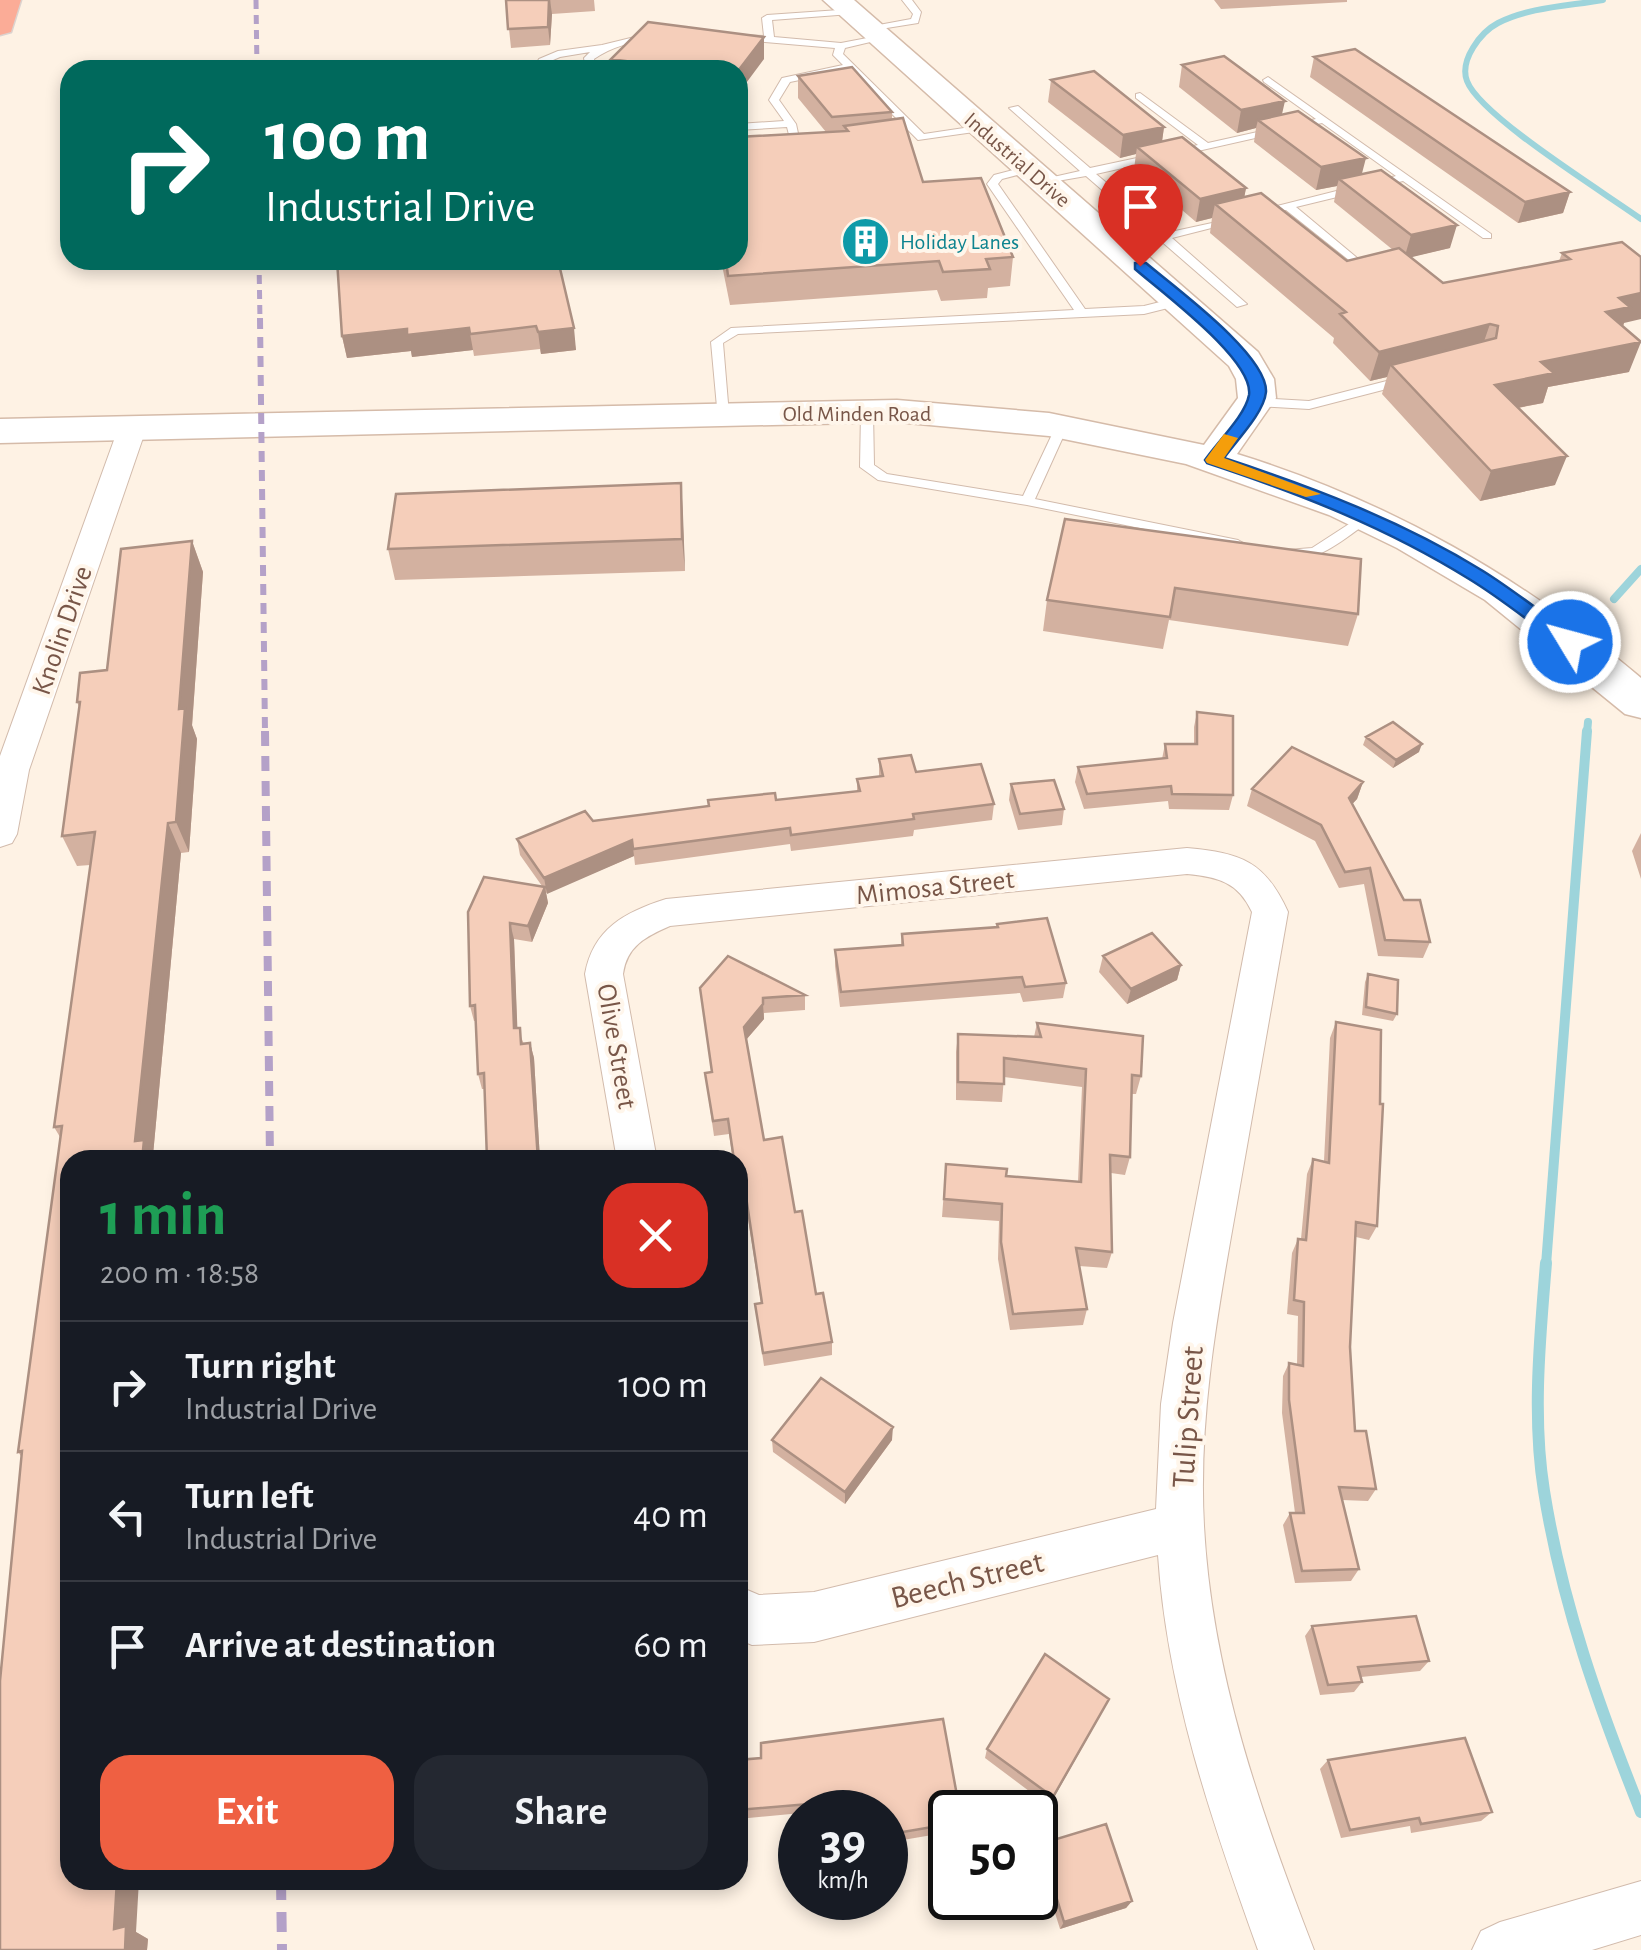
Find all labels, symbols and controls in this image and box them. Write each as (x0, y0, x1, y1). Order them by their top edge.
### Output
icon: right (100, 100, 230, 230)
text: 100 m (265, 103, 430, 173)
street label: Industrial Drive (960, 108, 1074, 211)
pin (1098, 164, 1183, 267)
icon: arrive (1113, 179, 1168, 234)
text: Industrial Drive (265, 185, 535, 230)
building icon: Holiday Lanes (839, 215, 891, 267)
place label: Holiday Lanes (900, 231, 1019, 253)
street label: Old Minden Road (783, 403, 931, 425)
street label: Knolin Drive (28, 563, 98, 699)
position arrow (1518, 590, 1622, 694)
street label: Mimosa Street (855, 866, 1016, 910)
street label: Olive Street (591, 982, 641, 1111)
button: close (603, 1183, 708, 1288)
text: 1 min (100, 1186, 226, 1246)
text: 200 m · 18:58 (100, 1257, 259, 1289)
street label: Tulip Street (1167, 1345, 1209, 1489)
text: Turn right (185, 1348, 335, 1386)
icon: right (100, 1359, 155, 1414)
text: 100 m (618, 1367, 708, 1405)
text: Industrial Drive (185, 1393, 377, 1425)
text: Turn left (185, 1478, 313, 1516)
icon: left (100, 1489, 155, 1544)
text: 40 m (633, 1497, 708, 1535)
text: Industrial Drive (185, 1523, 377, 1555)
street label: Beech Street (888, 1546, 1047, 1614)
icon: arrive (100, 1619, 155, 1674)
text: Arrive at destination (185, 1627, 496, 1665)
text: 60 m (633, 1627, 708, 1665)
button: Exit (100, 1755, 394, 1870)
button: Share (414, 1755, 708, 1870)
speed limit sign: 50 (928, 1790, 1058, 1920)
text: 39 (820, 1818, 866, 1868)
text: km/h (817, 1868, 869, 1893)

